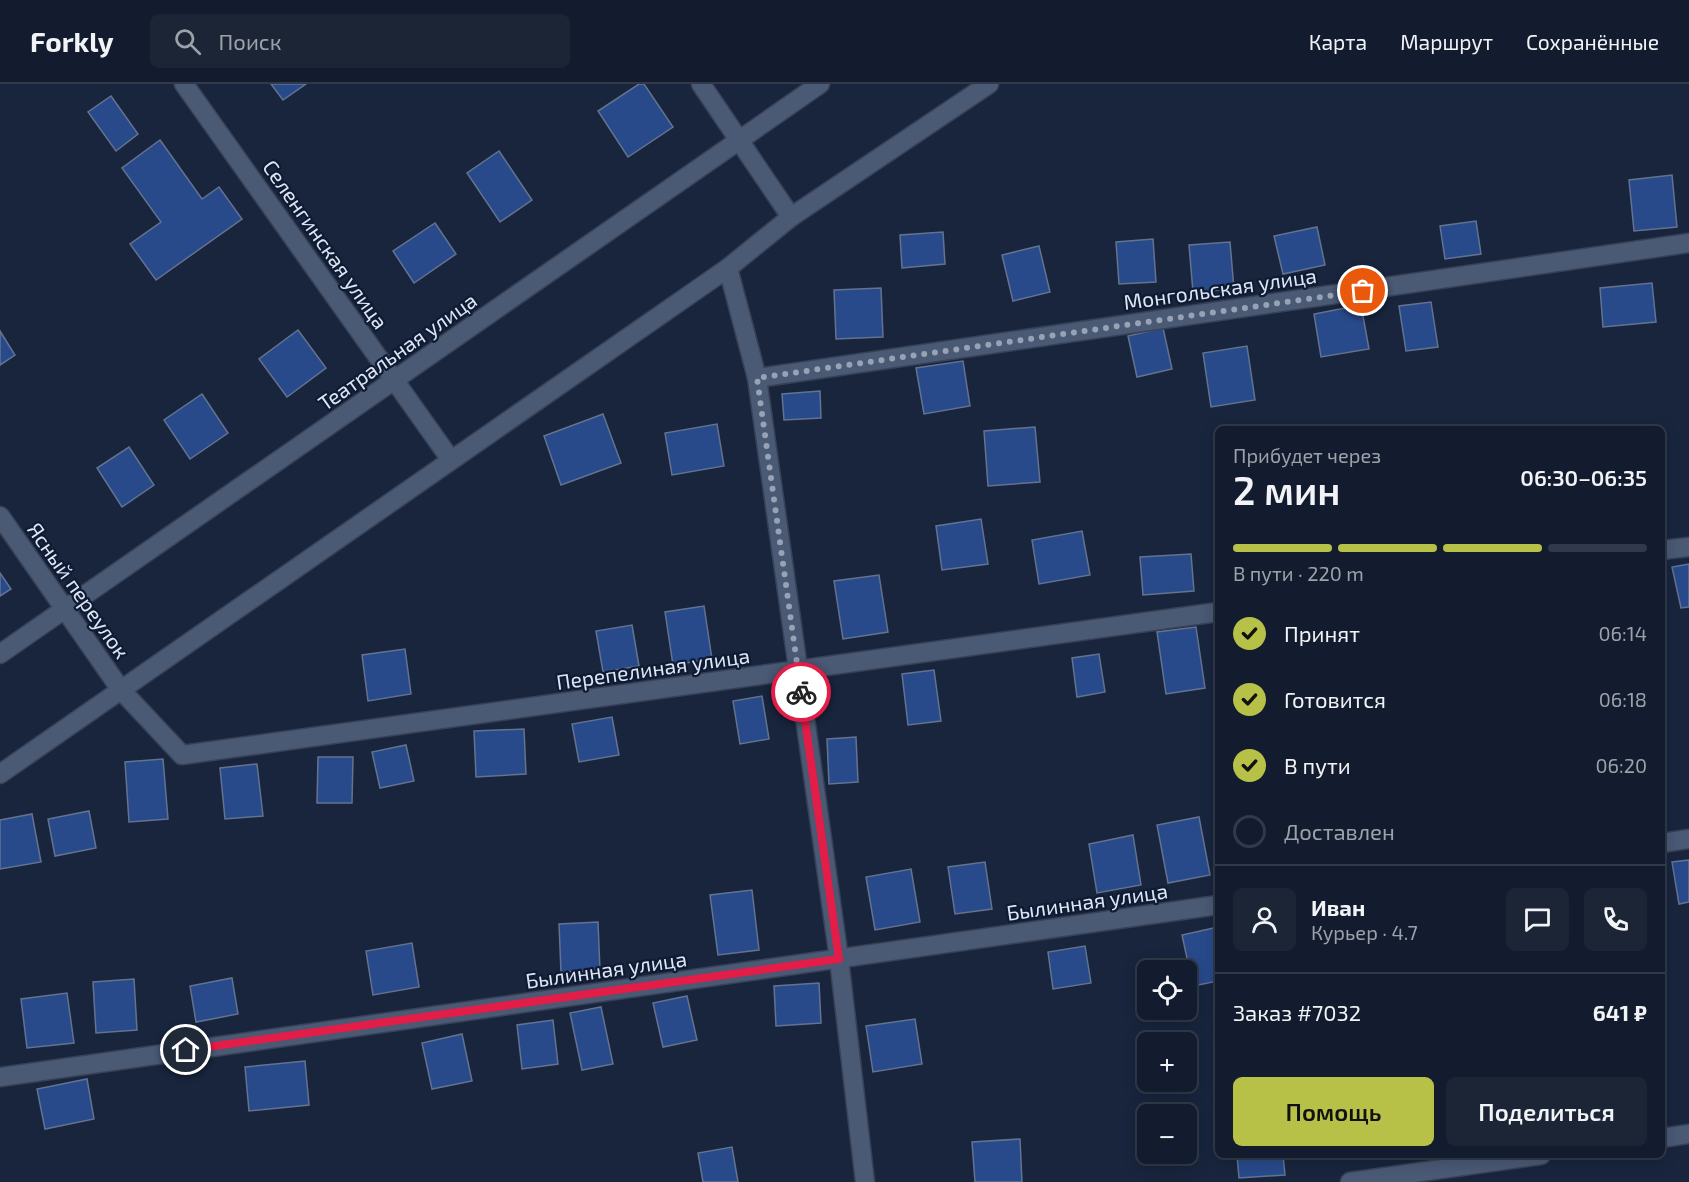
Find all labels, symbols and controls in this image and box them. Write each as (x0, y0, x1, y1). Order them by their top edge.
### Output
search box (150, 14, 570, 68)
text: Forkly (30, 24, 114, 58)
icon: search (171, 25, 204, 58)
text: Поиск (219, 28, 281, 54)
text: Карта (1309, 29, 1367, 54)
text: Маршрут (1400, 29, 1493, 54)
text: Сохранённые (1526, 29, 1659, 54)
street label: Селенгинская улица (257, 155, 394, 334)
street label: Монгольская улица (1122, 262, 1318, 315)
pin (1337, 265, 1388, 316)
icon: bag (1346, 274, 1379, 307)
street label: Театральная улица (313, 287, 482, 416)
text: Прибудет через (1233, 443, 1381, 467)
text: 06:30–06:35 (1520, 464, 1647, 490)
text: 2 мин (1233, 466, 1340, 513)
street label: Ясный переулок (22, 517, 135, 663)
text: В пути · 220 m (1233, 561, 1364, 585)
icon: check (1233, 617, 1266, 650)
text: Принят (1284, 620, 1360, 646)
text: 06:14 (1599, 621, 1647, 645)
street label: Перепелиная улица (555, 642, 751, 695)
courier (771, 662, 831, 722)
icon: bike (785, 676, 818, 709)
icon: check (1233, 683, 1266, 716)
text: Готовится (1284, 686, 1386, 712)
text: 06:18 (1599, 687, 1647, 711)
icon: check (1233, 749, 1266, 782)
text: В пути (1284, 752, 1351, 778)
text: 06:20 (1595, 753, 1647, 777)
text: Доставлен (1284, 818, 1395, 844)
street label: Былинная улица (1005, 877, 1169, 926)
button: person (1233, 888, 1296, 951)
button: chat (1506, 888, 1569, 951)
button: phone (1584, 888, 1647, 951)
text: Иван (1311, 894, 1365, 920)
text: Курьер · 4.7 (1311, 920, 1418, 944)
street label: Былинная улица (524, 945, 688, 994)
map controls (1137, 960, 1197, 1164)
button: locate (1137, 960, 1197, 1020)
text: Заказ #7032 (1233, 999, 1361, 1025)
text: 641 ₽ (1593, 999, 1647, 1025)
pin (160, 1024, 211, 1075)
button: + (1137, 1032, 1197, 1092)
icon: home (169, 1033, 202, 1066)
button: Помощь (1233, 1077, 1434, 1146)
button: Поделиться (1446, 1077, 1647, 1146)
button: − (1137, 1104, 1197, 1164)

